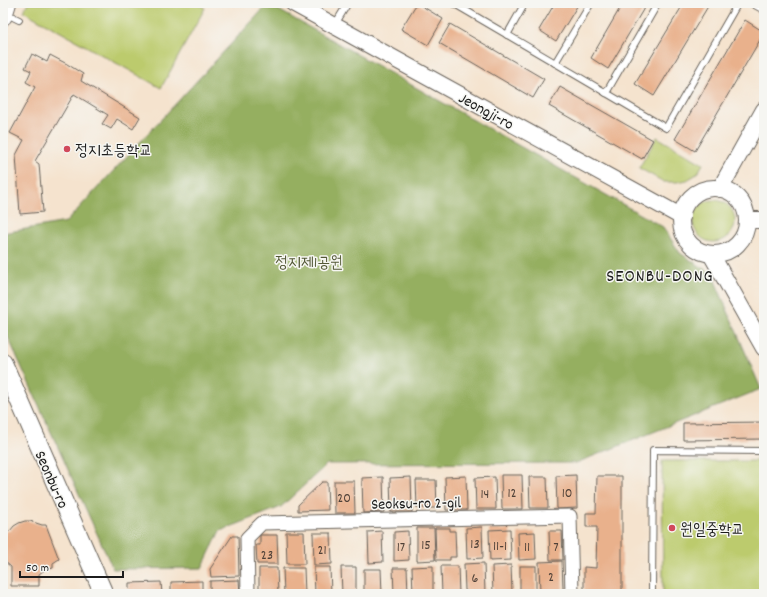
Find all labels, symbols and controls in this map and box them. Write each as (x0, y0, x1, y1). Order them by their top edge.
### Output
street label: Jeongji-ro (454, 88, 518, 137)
place label: 정지초등학교 (75, 140, 152, 163)
marker: 정지초등학교 (62, 144, 72, 154)
park label: 정지제1공원 (275, 252, 343, 275)
district label: SEONBU-DONG (606, 265, 714, 290)
street label: Seonbu-ro (28, 447, 74, 513)
house number: 12 (507, 484, 517, 504)
house number: 10 (562, 484, 572, 504)
house number: 14 (481, 485, 489, 505)
house number: 20 (337, 489, 351, 509)
street label: Seoksu-ro 2-gil (371, 492, 461, 517)
place label: 원일중학교 (680, 519, 744, 542)
marker: 원일중학교 (667, 523, 677, 533)
house number: 13 (470, 535, 480, 555)
house number: 15 (421, 536, 431, 556)
house number: 11-1 (493, 537, 507, 557)
house number: 17 (397, 538, 405, 558)
house number: 11 (524, 538, 530, 558)
house number: 7 (553, 538, 559, 558)
house number: 21 (317, 541, 327, 561)
house number: 23 (261, 546, 273, 566)
scale bar (20, 553, 123, 579)
text: 50 m (26, 560, 49, 577)
house number: 2 (548, 568, 554, 588)
house number: 6 (472, 569, 479, 589)

